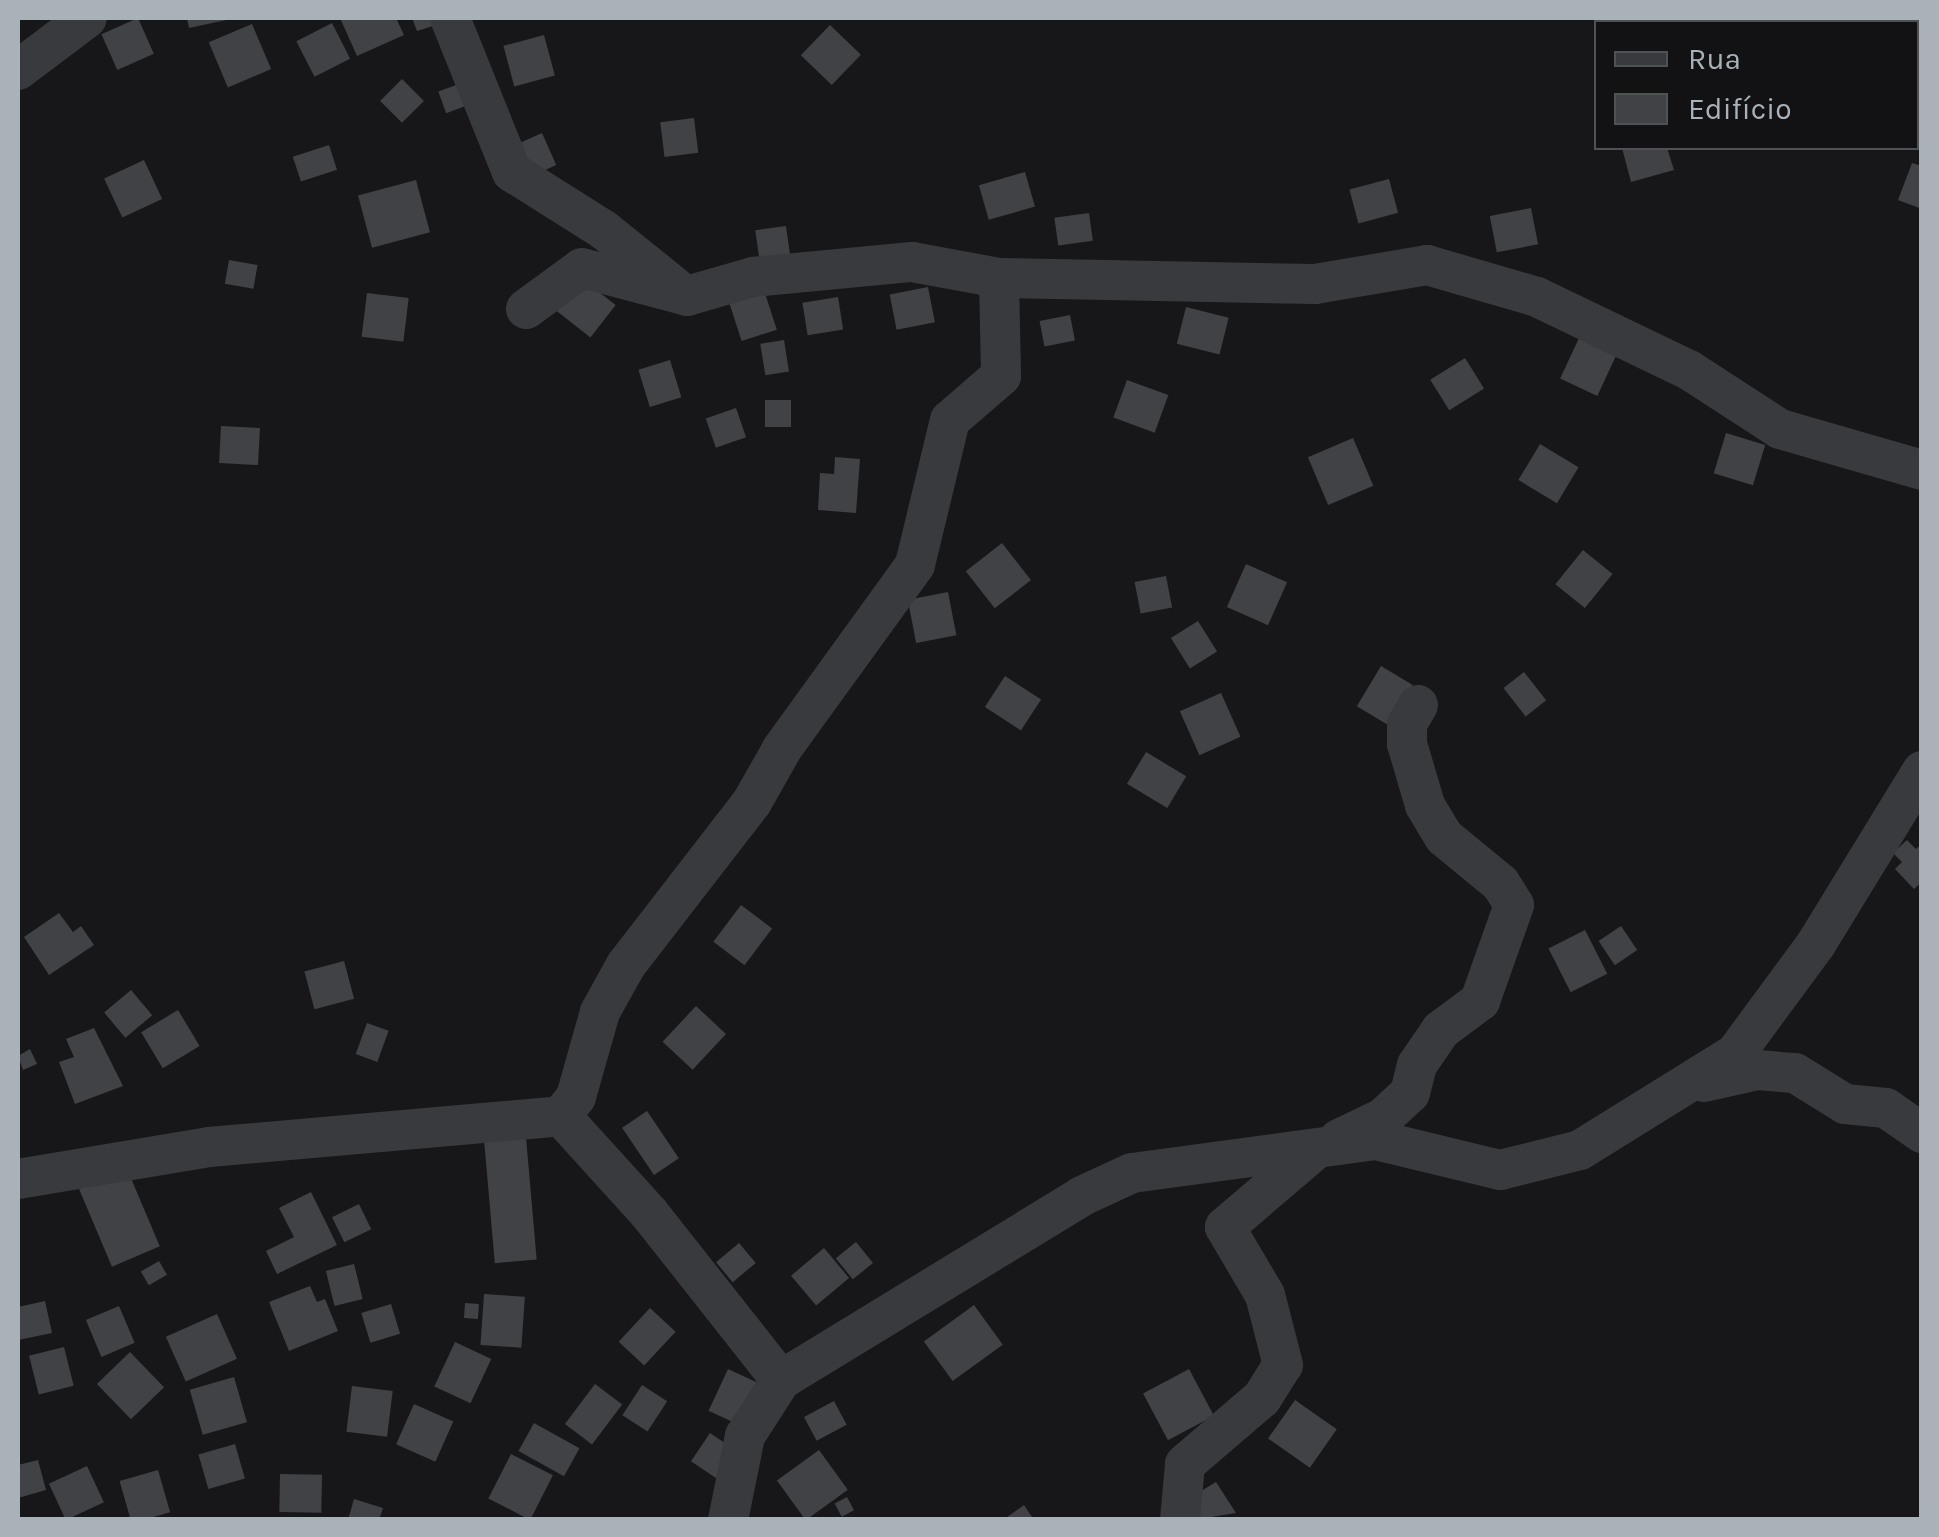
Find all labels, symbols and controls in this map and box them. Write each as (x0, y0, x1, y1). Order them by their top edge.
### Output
legend (1594, 20, 1919, 150)
text: Rua (1688, 41, 1741, 77)
text: Edifício (1688, 91, 1792, 127)

